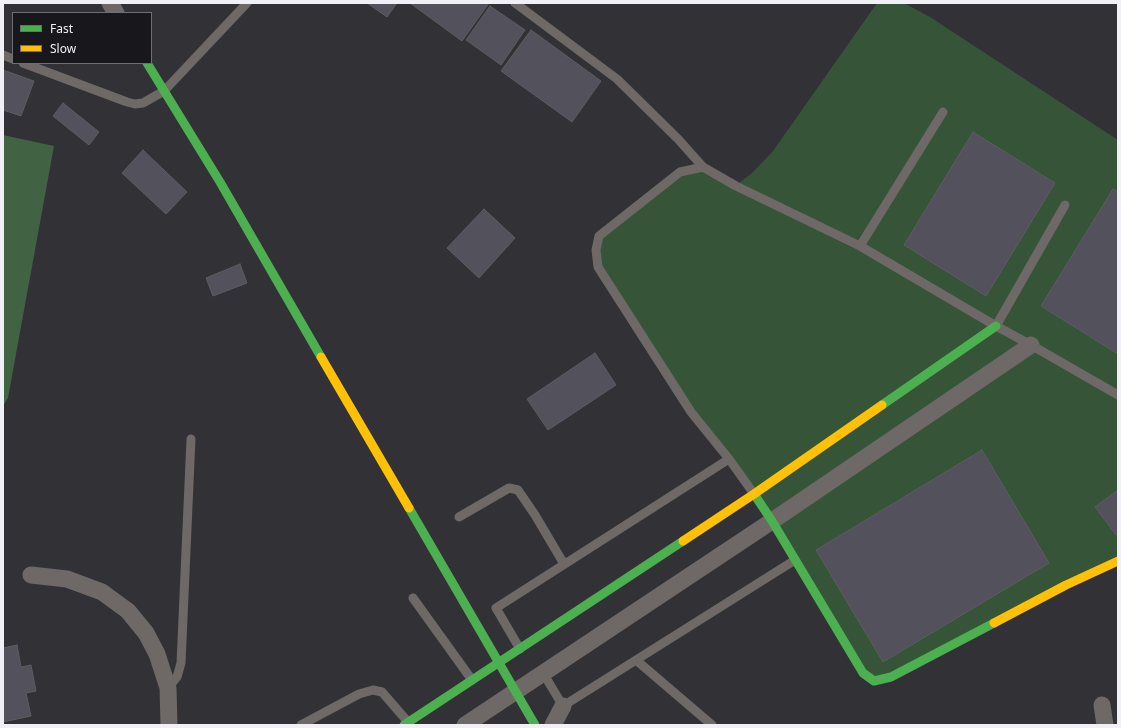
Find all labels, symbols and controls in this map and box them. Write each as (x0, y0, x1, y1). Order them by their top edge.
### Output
legend (12, 12, 152, 64)
text: Fast (50, 20, 73, 37)
text: Slow (50, 40, 76, 57)

